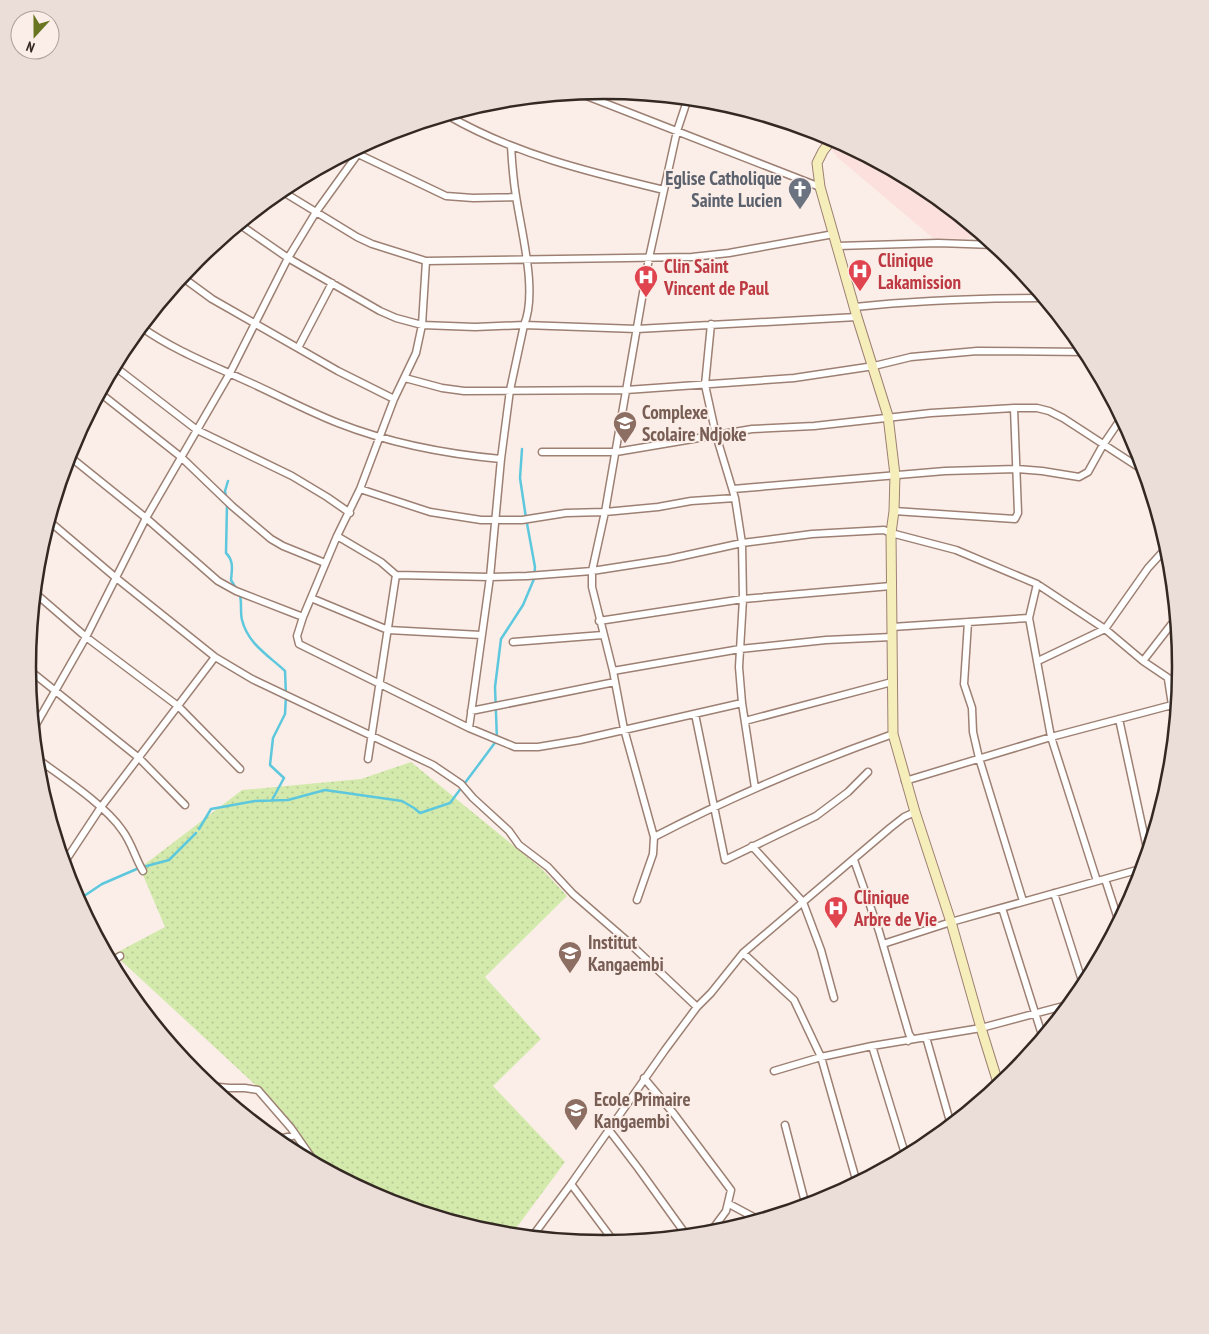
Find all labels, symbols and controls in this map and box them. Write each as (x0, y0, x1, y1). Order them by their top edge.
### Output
north arrow (10, 10, 60, 60)
text: N (24, 37, 37, 57)
place label: Eglise Catholique Sainte Lucien (665, 166, 782, 212)
church icon: Eglise Catholique Sainte Lucien (787, 176, 813, 210)
place label: Clinique Lakamission (878, 248, 961, 294)
place label: Clin Saint Vincent de Paul (663, 254, 769, 300)
hospital icon: Clinique Lakamission (847, 258, 873, 292)
hospital icon: Clin Saint Vincent de Paul (633, 264, 659, 298)
place label: Complexe Scolaire Ndjoke (642, 400, 747, 446)
school or university icon: Complexe Scolaire Ndjoke (612, 410, 638, 444)
place label: Clinique Arbre de Vie (853, 885, 937, 931)
hospital icon: Clinique Arbre de Vie (823, 895, 849, 929)
place label: Institut Kangaembi (588, 930, 664, 976)
school or university icon: Institut Kangaembi (557, 940, 583, 974)
place label: Ecole Primaire Kangaembi (594, 1087, 691, 1133)
school or university icon: Ecole Primaire Kangaembi (563, 1097, 589, 1131)

